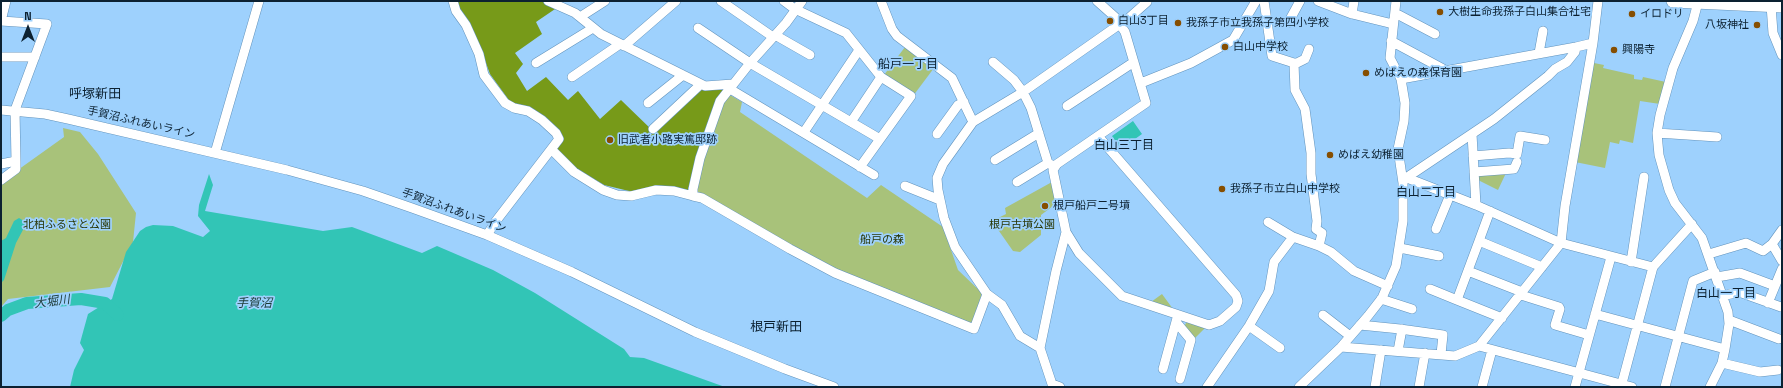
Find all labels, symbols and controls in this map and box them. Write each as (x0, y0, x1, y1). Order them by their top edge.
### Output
place label: 大樹生命我孫子白山集合社宅 (1448, 5, 1591, 19)
marker: 大樹生命我孫子白山集合社宅 (1435, 7, 1445, 17)
place label: イロドリ (1640, 7, 1684, 21)
north arrow (8, 8, 48, 48)
text: N (24, 9, 32, 23)
marker: イロドリ (1627, 9, 1637, 19)
place label: 白山3丁目 (1118, 14, 1169, 28)
marker: 白山3丁目 (1105, 16, 1115, 26)
place label: 我孫子市立我孫子第四小学校 (1186, 16, 1329, 30)
marker: 我孫子市立我孫子第四小学校 (1173, 18, 1183, 28)
place label: 八坂神社 (1705, 18, 1749, 32)
marker: 八坂神社 (1752, 20, 1762, 30)
place label: 白山中学校 (1233, 40, 1288, 54)
marker: 白山中学校 (1220, 42, 1230, 52)
place label: 興陽寺 (1622, 43, 1655, 57)
marker: 興陽寺 (1609, 45, 1619, 55)
district label: 船戸一丁目 (878, 58, 938, 72)
place label: めばえの森保育園 (1374, 66, 1462, 80)
marker: めばえの森保育園 (1361, 68, 1371, 78)
district label: 呼塚新田 (69, 86, 121, 102)
street label: 手賀沼ふれあいライン (86, 104, 196, 142)
place label: 旧武者小路実篤邸跡 (618, 133, 717, 147)
marker: 旧武者小路実篤邸跡 (605, 135, 615, 145)
district label: 白山三丁目 (1094, 139, 1154, 153)
place label: めばえ幼稚園 (1338, 148, 1404, 162)
marker: めばえ幼稚園 (1325, 150, 1335, 160)
place label: 我孫子市立白山中学校 (1230, 182, 1340, 196)
marker: 我孫子市立白山中学校 (1217, 184, 1227, 194)
street label: 手賀沼ふれあいライン (400, 186, 508, 236)
district label: 白山二丁目 (1396, 186, 1456, 200)
place label: 根戸船戸二号墳 (1053, 199, 1130, 213)
marker: 根戸船戸二号墳 (1040, 201, 1050, 211)
park label: 北柏ふるさと公園 (23, 218, 111, 232)
park label: 根戸古墳公園 (989, 218, 1055, 232)
park label: 船戸の森 (860, 233, 904, 247)
district label: 白山一丁目 (1696, 287, 1756, 301)
water label: 大堀川 (33, 293, 71, 311)
water label: 手賀沼 (236, 297, 272, 311)
district label: 根戸新田 (750, 319, 802, 335)

